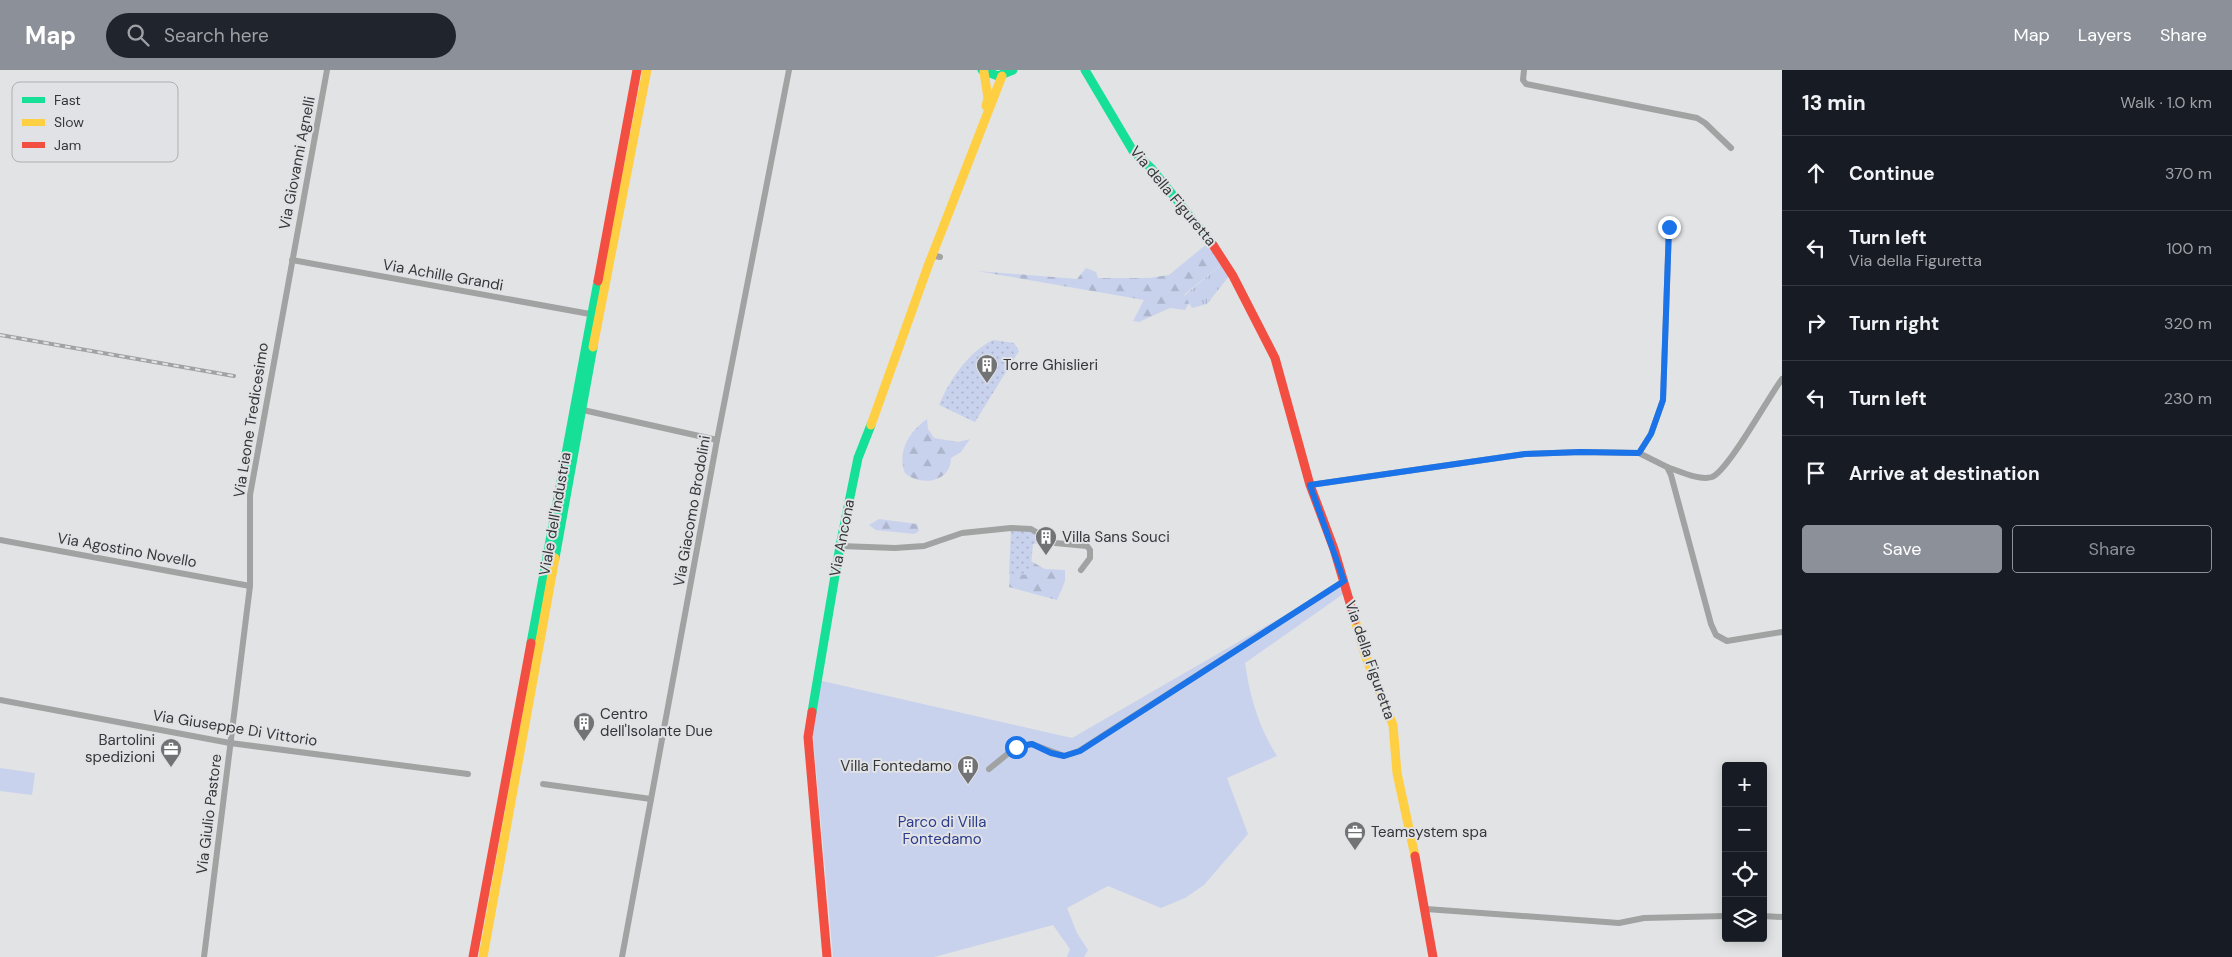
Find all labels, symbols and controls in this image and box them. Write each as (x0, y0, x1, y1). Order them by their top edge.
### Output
search box (106, 13, 456, 58)
text: Map (25, 20, 76, 51)
icon: search (124, 21, 152, 49)
text: Search here (164, 23, 269, 48)
text: Map (2014, 23, 2050, 47)
text: Layers (2078, 23, 2132, 47)
text: Share (2160, 23, 2207, 47)
legend (12, 82, 178, 162)
text: 13 min (1802, 89, 1866, 117)
text: Fast (54, 91, 81, 109)
text: Walk · 1.0 km (2120, 92, 2212, 113)
street label: Via Giovanni Agnelli (274, 95, 320, 231)
text: Slow (54, 113, 84, 131)
text: Jam (54, 136, 81, 154)
street label: Via della Figuretta (1125, 142, 1221, 250)
icon: ahead (1802, 159, 1830, 187)
text: Continue (1849, 161, 1935, 186)
text: 370 m (2165, 163, 2212, 184)
route end (1658, 216, 1681, 239)
text: Turn left (1849, 225, 1927, 250)
icon: left (1802, 234, 1830, 262)
text: 100 m (2167, 238, 2212, 259)
text: Via della Figuretta (1849, 250, 1982, 271)
street label: Via Achille Grandi (381, 255, 505, 295)
icon: right (1802, 309, 1830, 337)
text: Turn right (1849, 311, 1939, 336)
text: 320 m (2164, 313, 2212, 334)
street label: Via Leone Tredicesimo (229, 341, 273, 499)
building icon: Torre Ghislieri (975, 353, 999, 384)
place label: Torre Ghislieri (1003, 355, 1098, 375)
icon: left (1802, 384, 1830, 412)
text: Turn left (1849, 386, 1927, 411)
text: 230 m (2164, 388, 2212, 409)
street label: Via Giacomo Brodolini (669, 434, 715, 588)
street label: Viale dell'Industria (534, 451, 576, 577)
icon: arrive (1802, 459, 1830, 487)
text: Arrive at destination (1849, 461, 2040, 486)
street label: Via Ancona (825, 498, 859, 578)
building icon: Villa Sans Souci (1034, 525, 1058, 556)
button: Save (1802, 525, 2002, 573)
button: Share (2012, 525, 2212, 573)
place label: Villa Sans Souci (1062, 527, 1170, 547)
street label: Via Agostino Novello (56, 528, 198, 572)
street label: Via della Figuretta (1340, 598, 1400, 722)
place label: Centro dell'Isolante Due (600, 704, 713, 741)
street label: Via Giuseppe Di Vittorio (151, 705, 319, 751)
building icon: Centro dell'Isolante Due (572, 711, 596, 742)
place label: Bartolini spedizioni (85, 730, 155, 767)
route start (1005, 736, 1028, 759)
office icon: Bartolini spedizioni (159, 737, 183, 768)
street label: Via Giulio Pastore (192, 753, 226, 875)
building icon: Villa Fontedamo (956, 754, 980, 785)
place label: Villa Fontedamo (840, 756, 952, 776)
map controls (1722, 762, 1767, 942)
button: + (1722, 762, 1767, 807)
button: − (1722, 807, 1767, 852)
park label: Parco di Villa Fontedamo (898, 812, 986, 849)
office icon: Teamsystem spa (1343, 820, 1367, 851)
place label: Teamsystem spa (1371, 822, 1487, 842)
button: locate (1722, 852, 1767, 897)
button: layers (1722, 897, 1767, 942)

